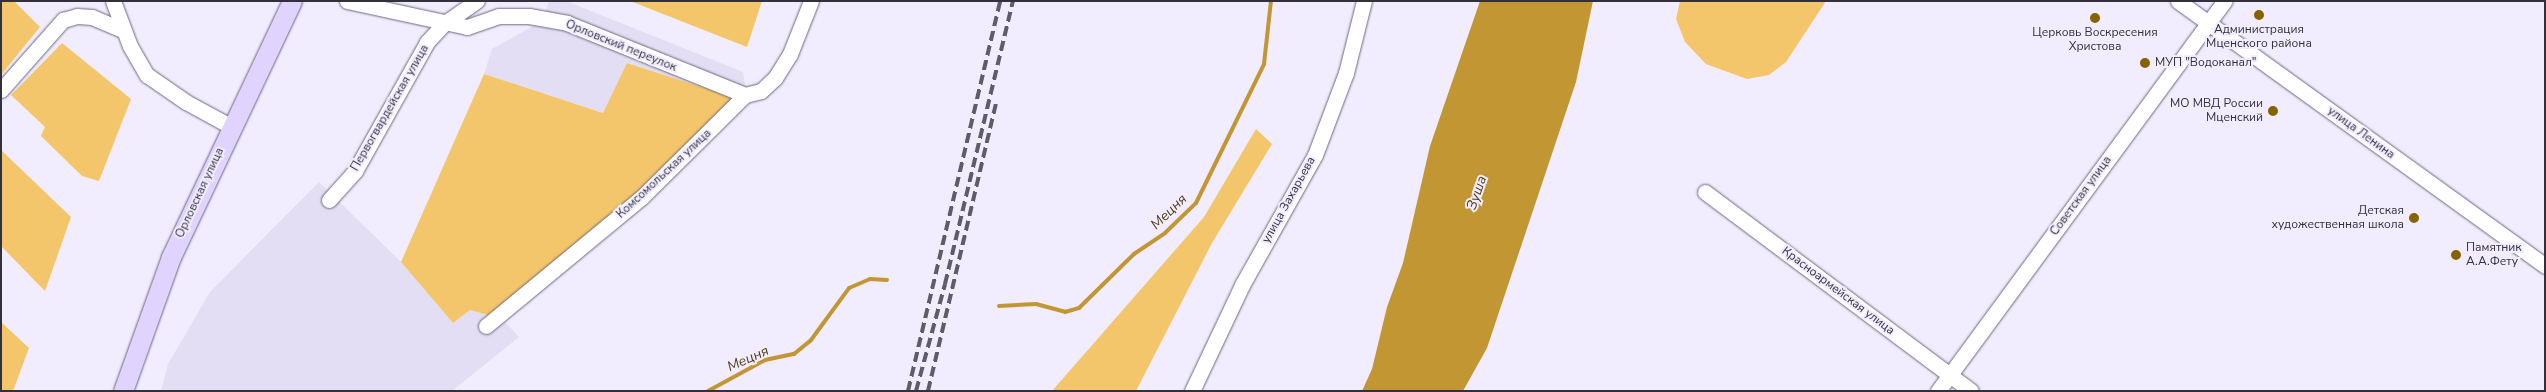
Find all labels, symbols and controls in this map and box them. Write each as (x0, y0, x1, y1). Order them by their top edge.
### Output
marker: Администрация Мценского района (2253, 9, 2265, 21)
marker: Церковь Воскресения Христова (2089, 12, 2101, 24)
street label: Орловский переулок (563, 17, 679, 75)
place label: Администрация Мценского района (2206, 23, 2312, 51)
place label: Церковь Воскресения Христова (2032, 26, 2158, 54)
street label: Первогвардейская улица (348, 42, 432, 174)
place label: МУП "Водоканал" (2155, 56, 2256, 70)
marker: МУП "Водоканал" (2139, 57, 2151, 69)
place label: МО МВД России Мценский (2170, 97, 2263, 125)
street label: улица Ленина (2325, 104, 2397, 162)
marker: МО МВД России Мценский (2267, 105, 2279, 117)
street label: Комсомольская улица (614, 126, 714, 222)
street label: Орловская улица (173, 146, 227, 240)
street label: улица Захарьева (1259, 154, 1319, 246)
street label: Советская улица (2047, 154, 2115, 238)
water label: Зуша (1463, 174, 1491, 212)
water label: Мецня (1147, 191, 1191, 233)
place label: Детская художественная школа (2272, 204, 2404, 232)
marker: Детская художественная школа (2408, 212, 2420, 224)
place label: Памятник А.А.Фету (2466, 241, 2522, 269)
street label: Красноармейская улица (1779, 244, 1897, 338)
marker: Памятник А.А.Фету (2450, 249, 2462, 261)
water label: Мецня (725, 342, 771, 376)

